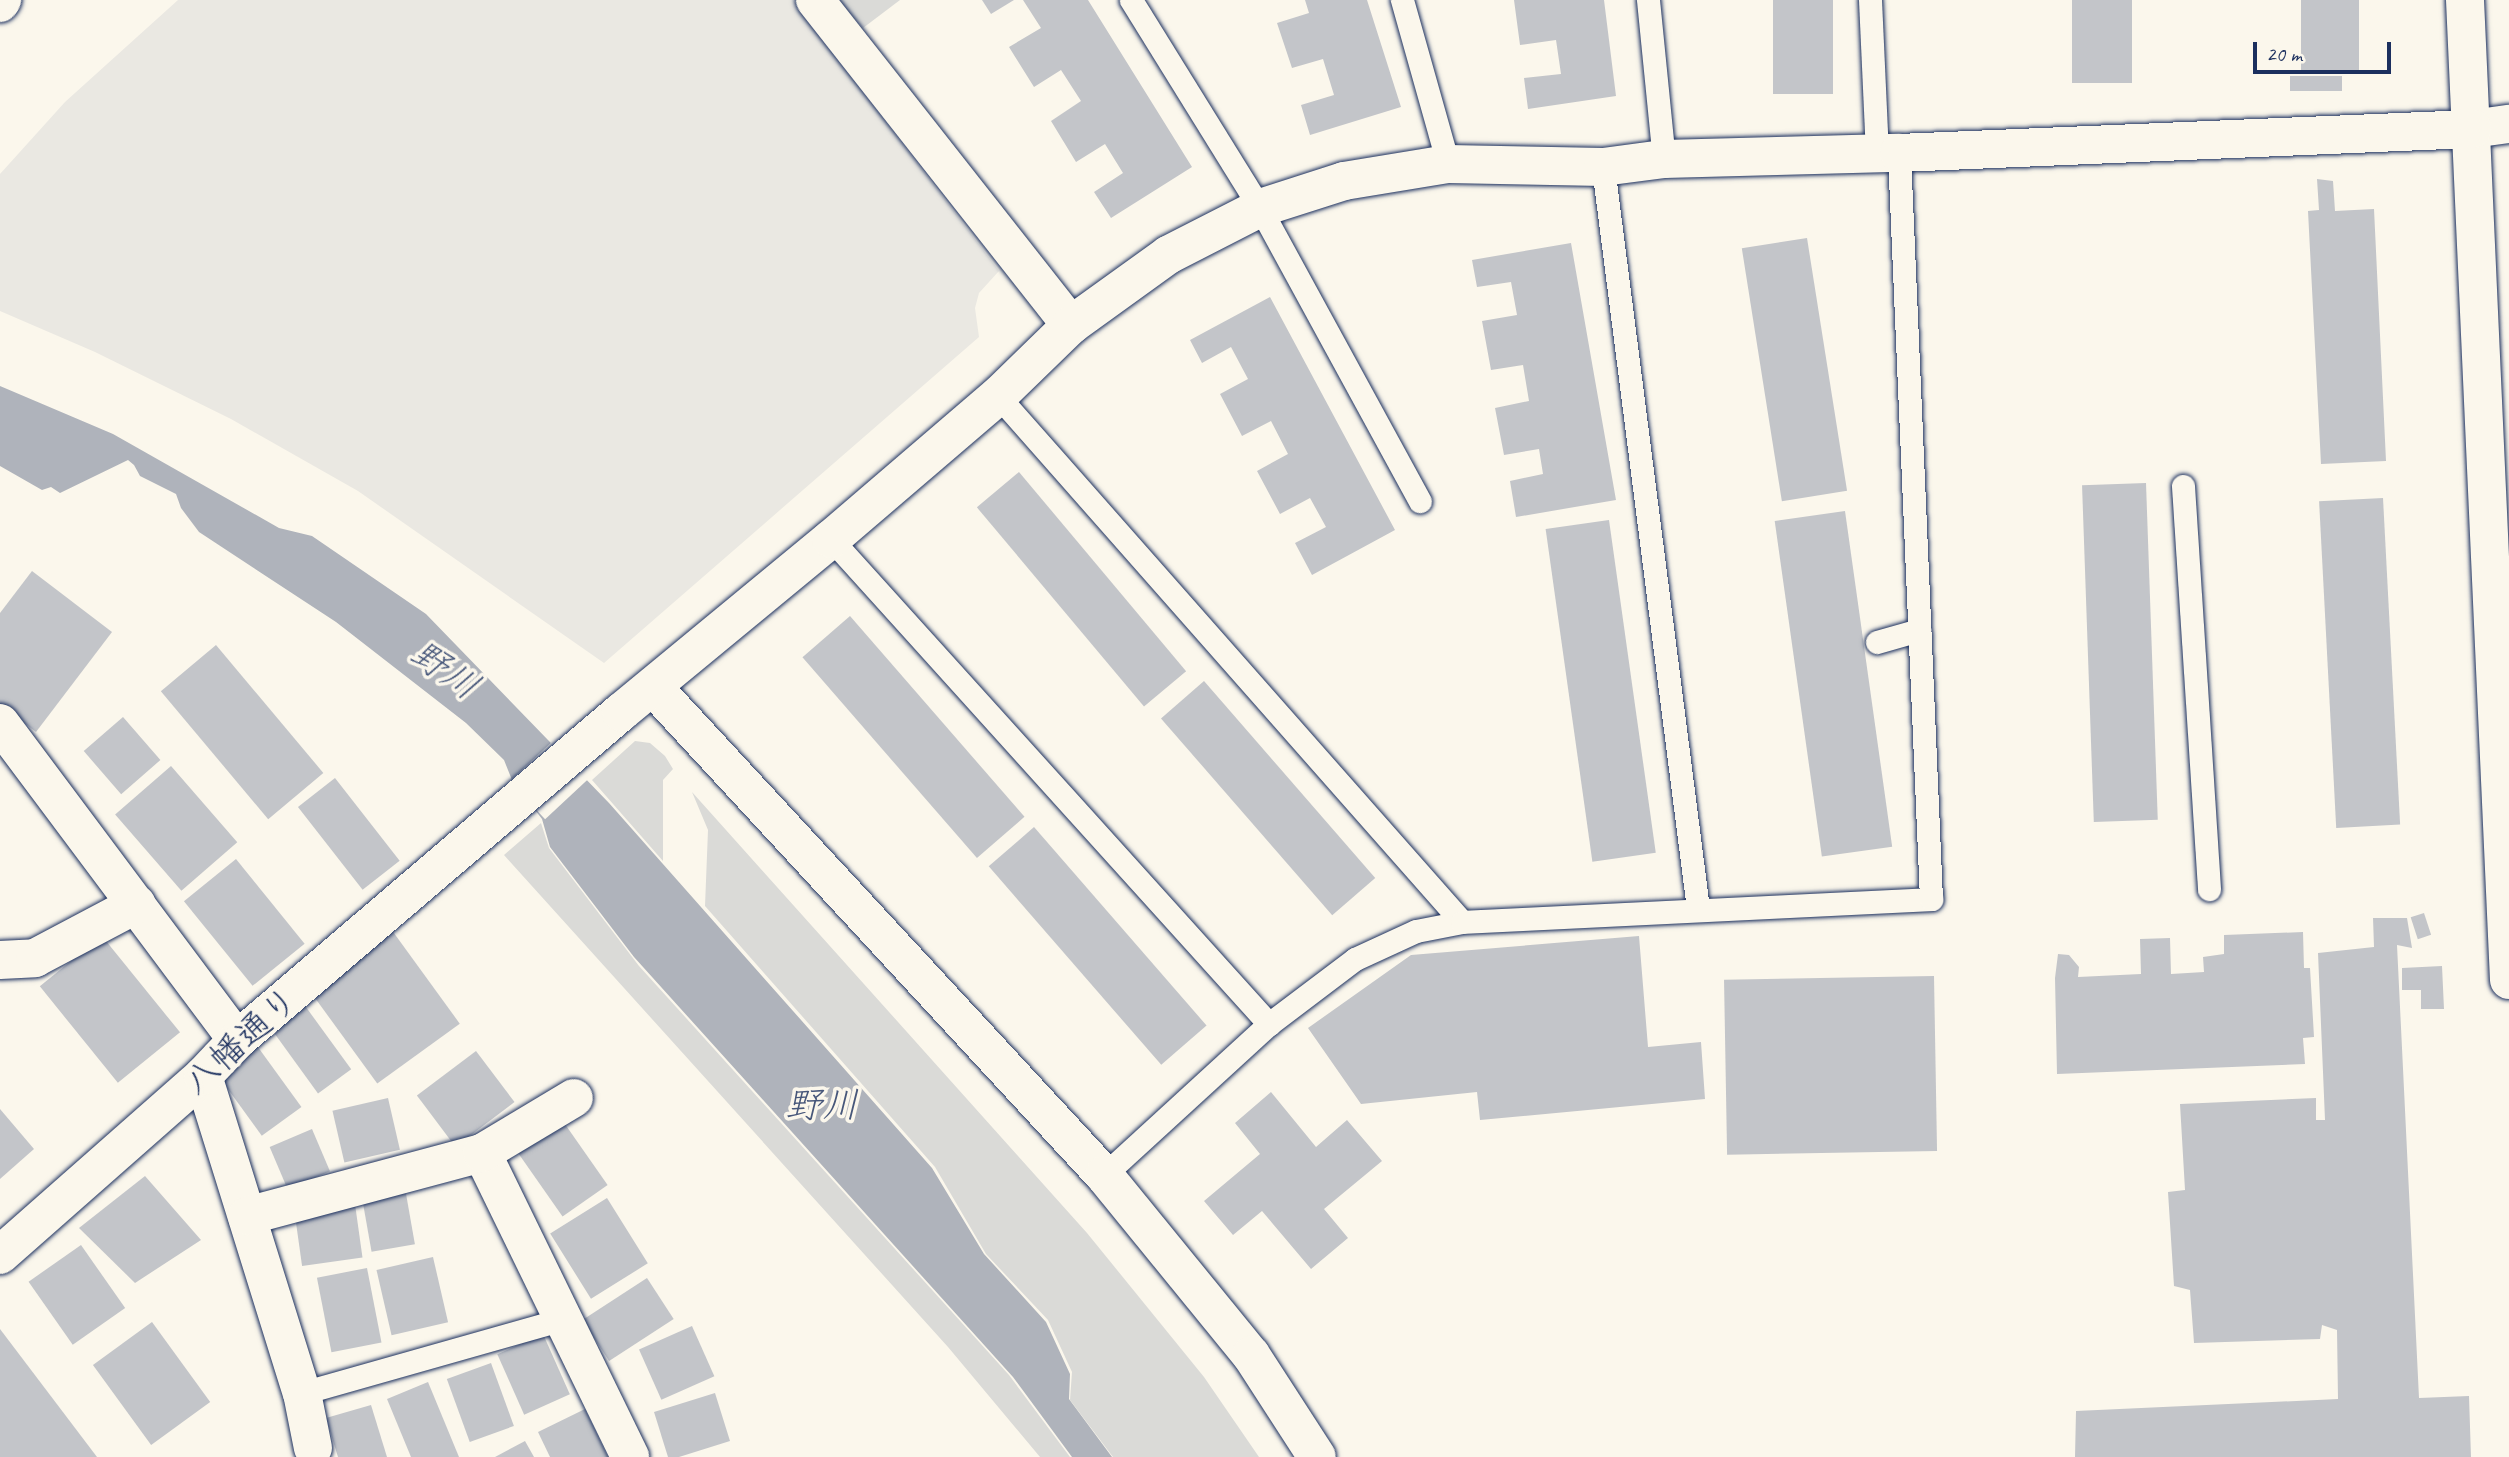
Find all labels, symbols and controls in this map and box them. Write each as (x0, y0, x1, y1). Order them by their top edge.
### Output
scale bar (2257, 28, 2395, 72)
text: 20 m (2266, 41, 2302, 67)
water label: 野川 (402, 631, 488, 709)
street label: 八幡通り (175, 979, 307, 1103)
water label: 野川 (785, 1083, 859, 1127)

